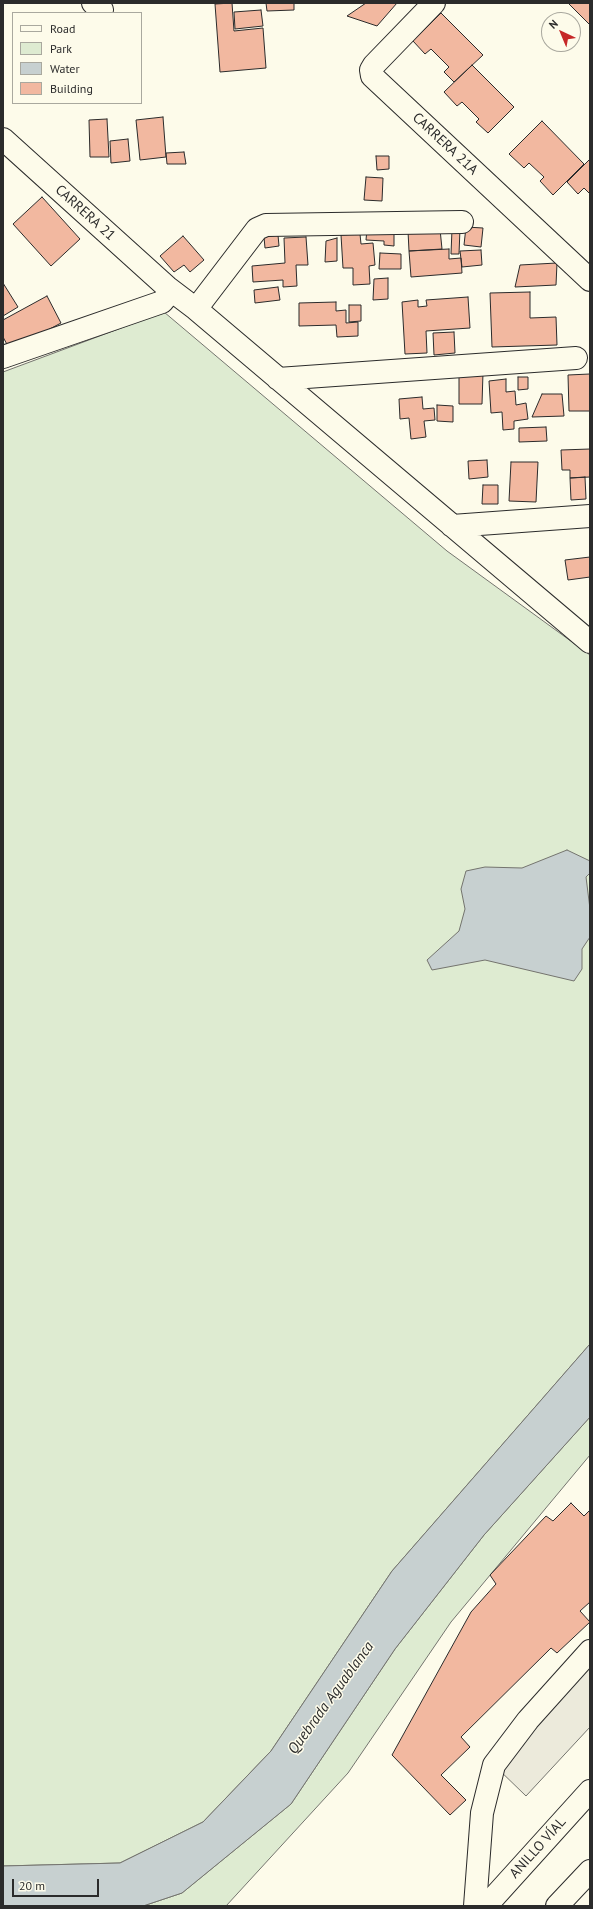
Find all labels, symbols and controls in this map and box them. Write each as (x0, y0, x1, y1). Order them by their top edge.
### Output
legend (12, 12, 142, 104)
north arrow (541, 12, 581, 52)
text: N (546, 17, 561, 32)
text: Road (50, 21, 75, 36)
text: Park (50, 41, 72, 56)
text: Water (50, 61, 80, 76)
text: Building (50, 81, 93, 96)
street label: CARRERA 21A (409, 109, 481, 179)
street label: CARRERA 21 (51, 182, 119, 244)
water label: Quebrada Aguablanca (284, 1638, 378, 1758)
street label: ANILLO VÍAL (506, 1814, 570, 1882)
scale bar (14, 1871, 101, 1897)
text: 20 m (19, 1878, 45, 1893)

